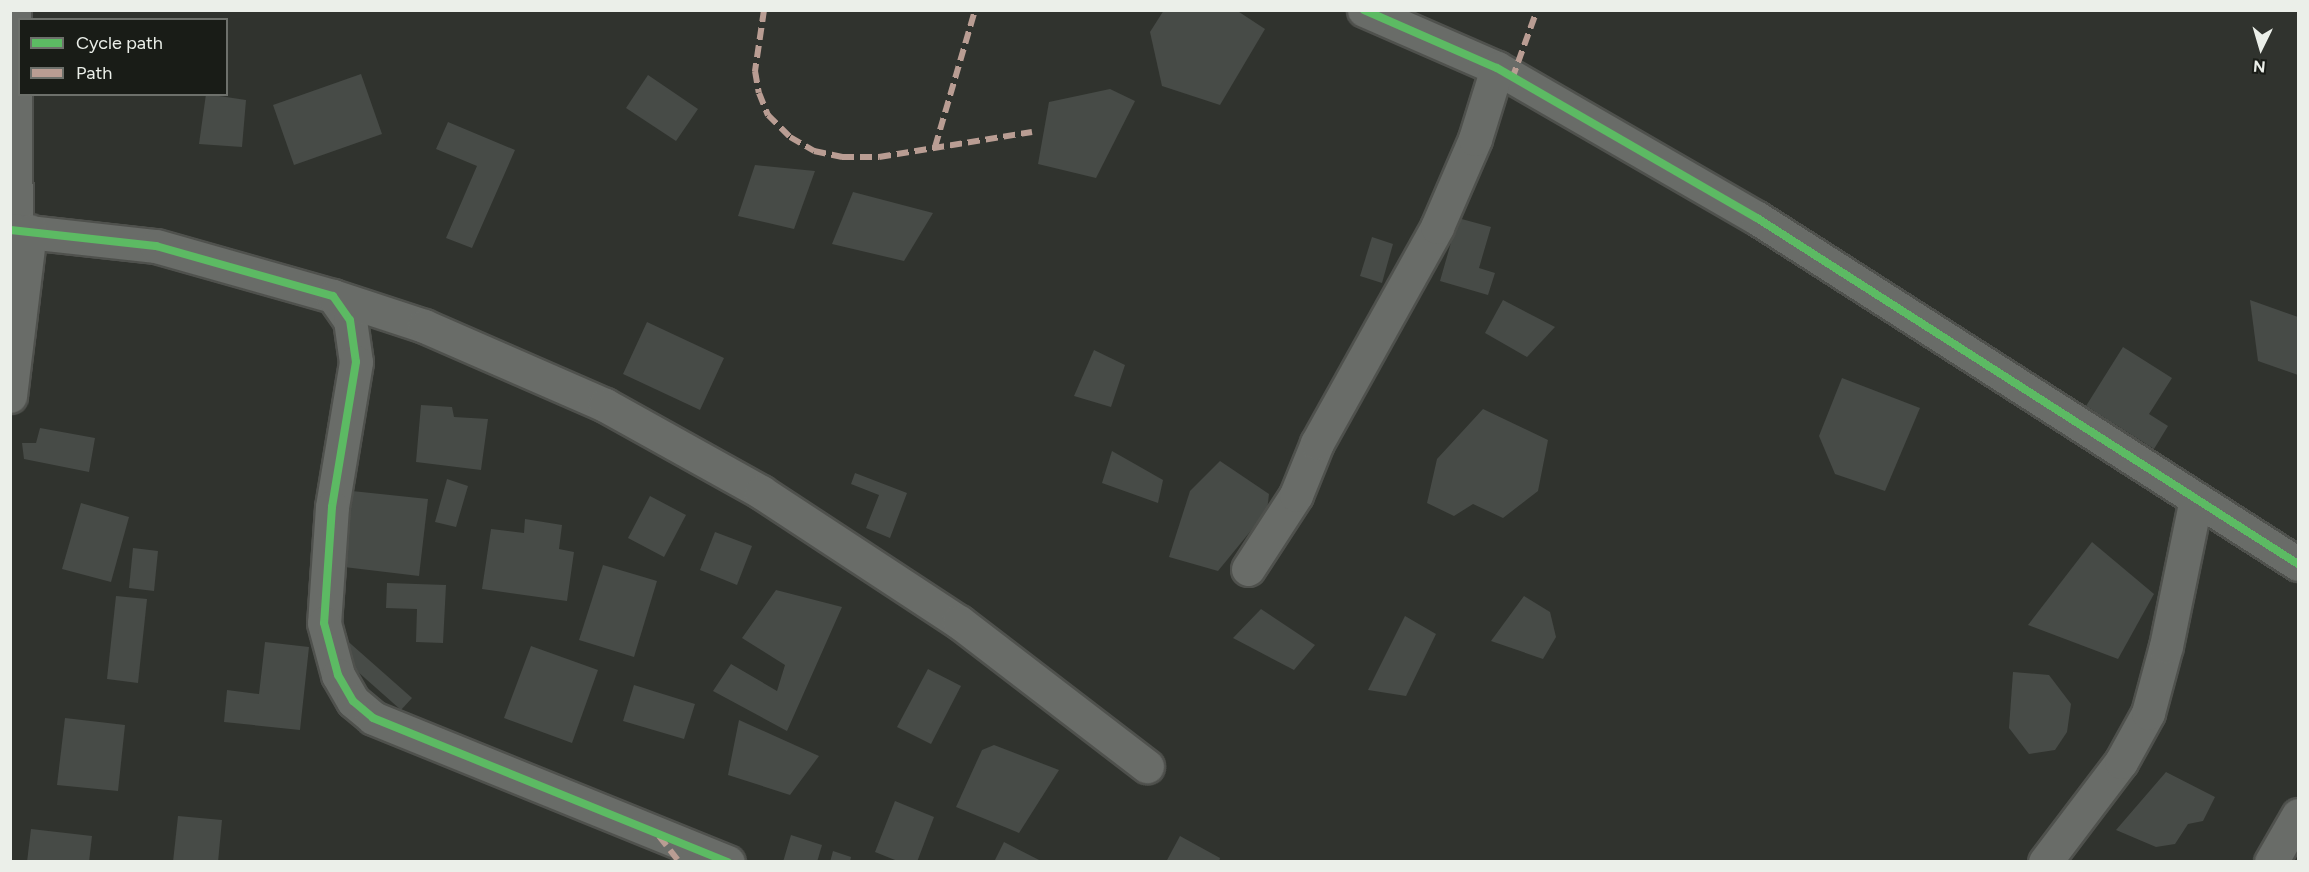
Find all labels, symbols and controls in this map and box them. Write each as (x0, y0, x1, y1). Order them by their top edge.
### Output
legend (18, 18, 228, 96)
north arrow (2231, 18, 2291, 78)
text: Cycle path (76, 32, 163, 54)
text: N (2252, 56, 2266, 76)
text: Path (76, 62, 112, 84)

